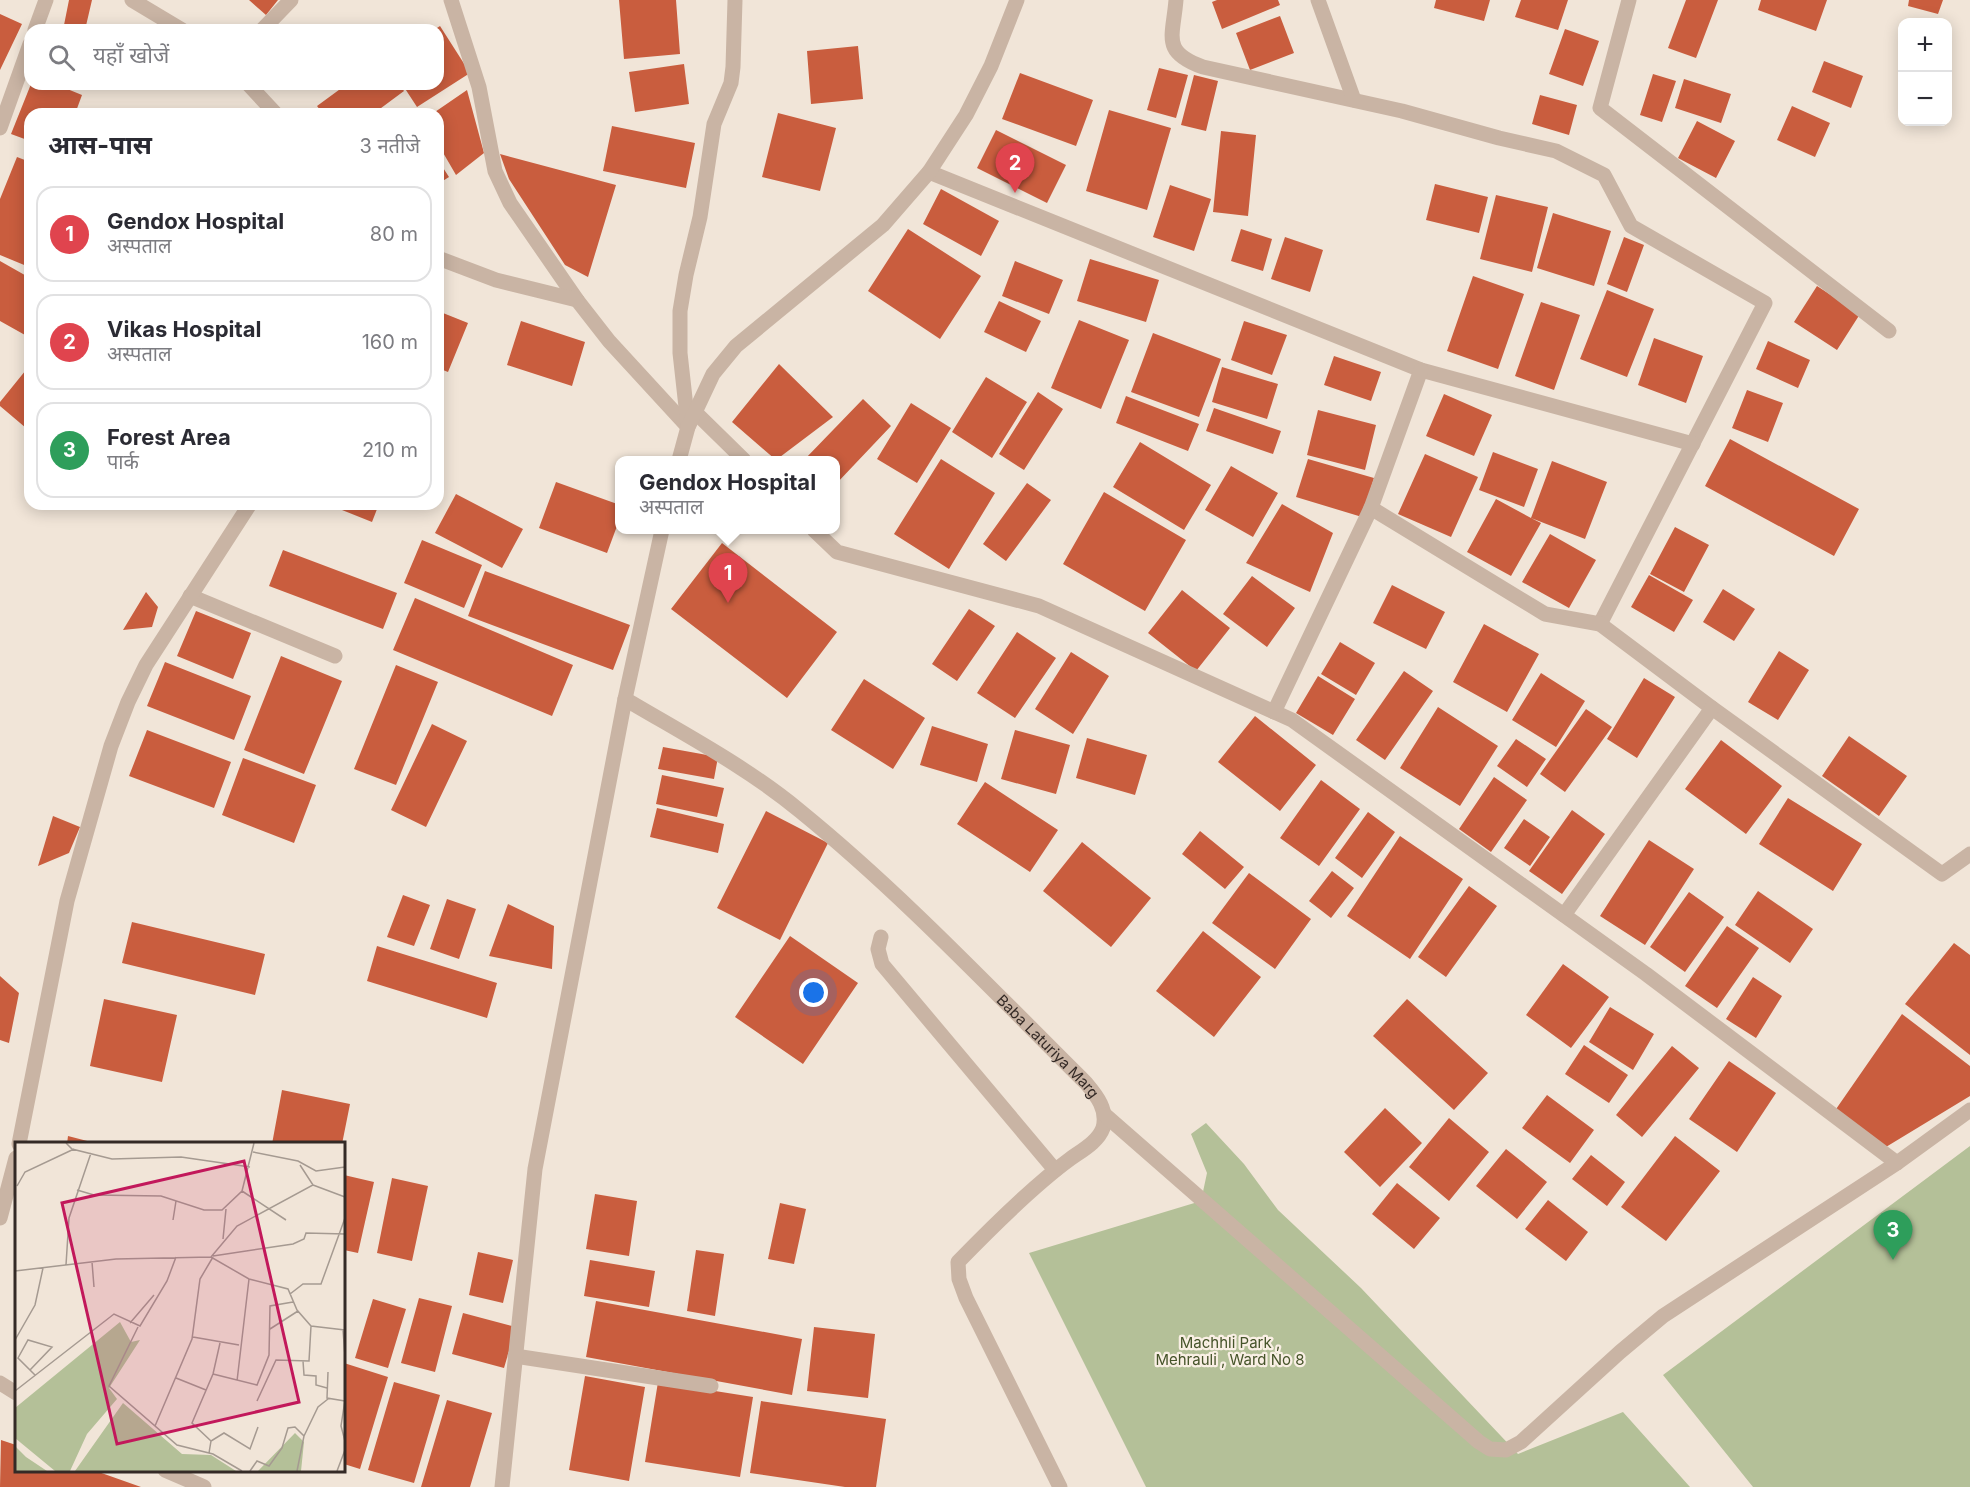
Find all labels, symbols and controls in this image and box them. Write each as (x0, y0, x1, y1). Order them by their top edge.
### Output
map controls (1898, 18, 1952, 126)
button: + (1898, 18, 1952, 72)
search box (24, 24, 444, 90)
icon: search (45, 41, 78, 74)
text: यहाँ खोजें (93, 42, 169, 68)
button: − (1898, 72, 1952, 126)
text: आस-पास (48, 129, 152, 160)
text: 3 नतीजे (360, 134, 420, 158)
pin: 2 (996, 144, 1034, 193)
text: Gendox Hospital (107, 208, 284, 234)
text: 1 (65, 222, 74, 246)
text: 80 m (370, 222, 418, 246)
text: अस्पताल (107, 234, 172, 258)
text: Vikas Hospital (107, 316, 261, 342)
text: 2 (63, 330, 76, 354)
text: 160 m (362, 330, 418, 354)
text: अस्पताल (107, 342, 172, 366)
text: Forest Area (107, 424, 231, 450)
text: 3 (63, 438, 76, 462)
text: 210 m (362, 438, 418, 462)
text: पार्क (107, 450, 139, 474)
popup (615, 456, 840, 534)
text: Gendox Hospital (639, 469, 816, 495)
text: अस्पताल (639, 495, 703, 519)
pin: 1 (708, 554, 748, 603)
your location (799, 978, 828, 1007)
street label: Baba Laturiya Marg (993, 990, 1104, 1101)
inset map (15, 1142, 345, 1472)
pin: 3 (1874, 1210, 1912, 1260)
park label: Machhli Park , Mehrauli , Ward No 8 (1155, 1333, 1305, 1369)

